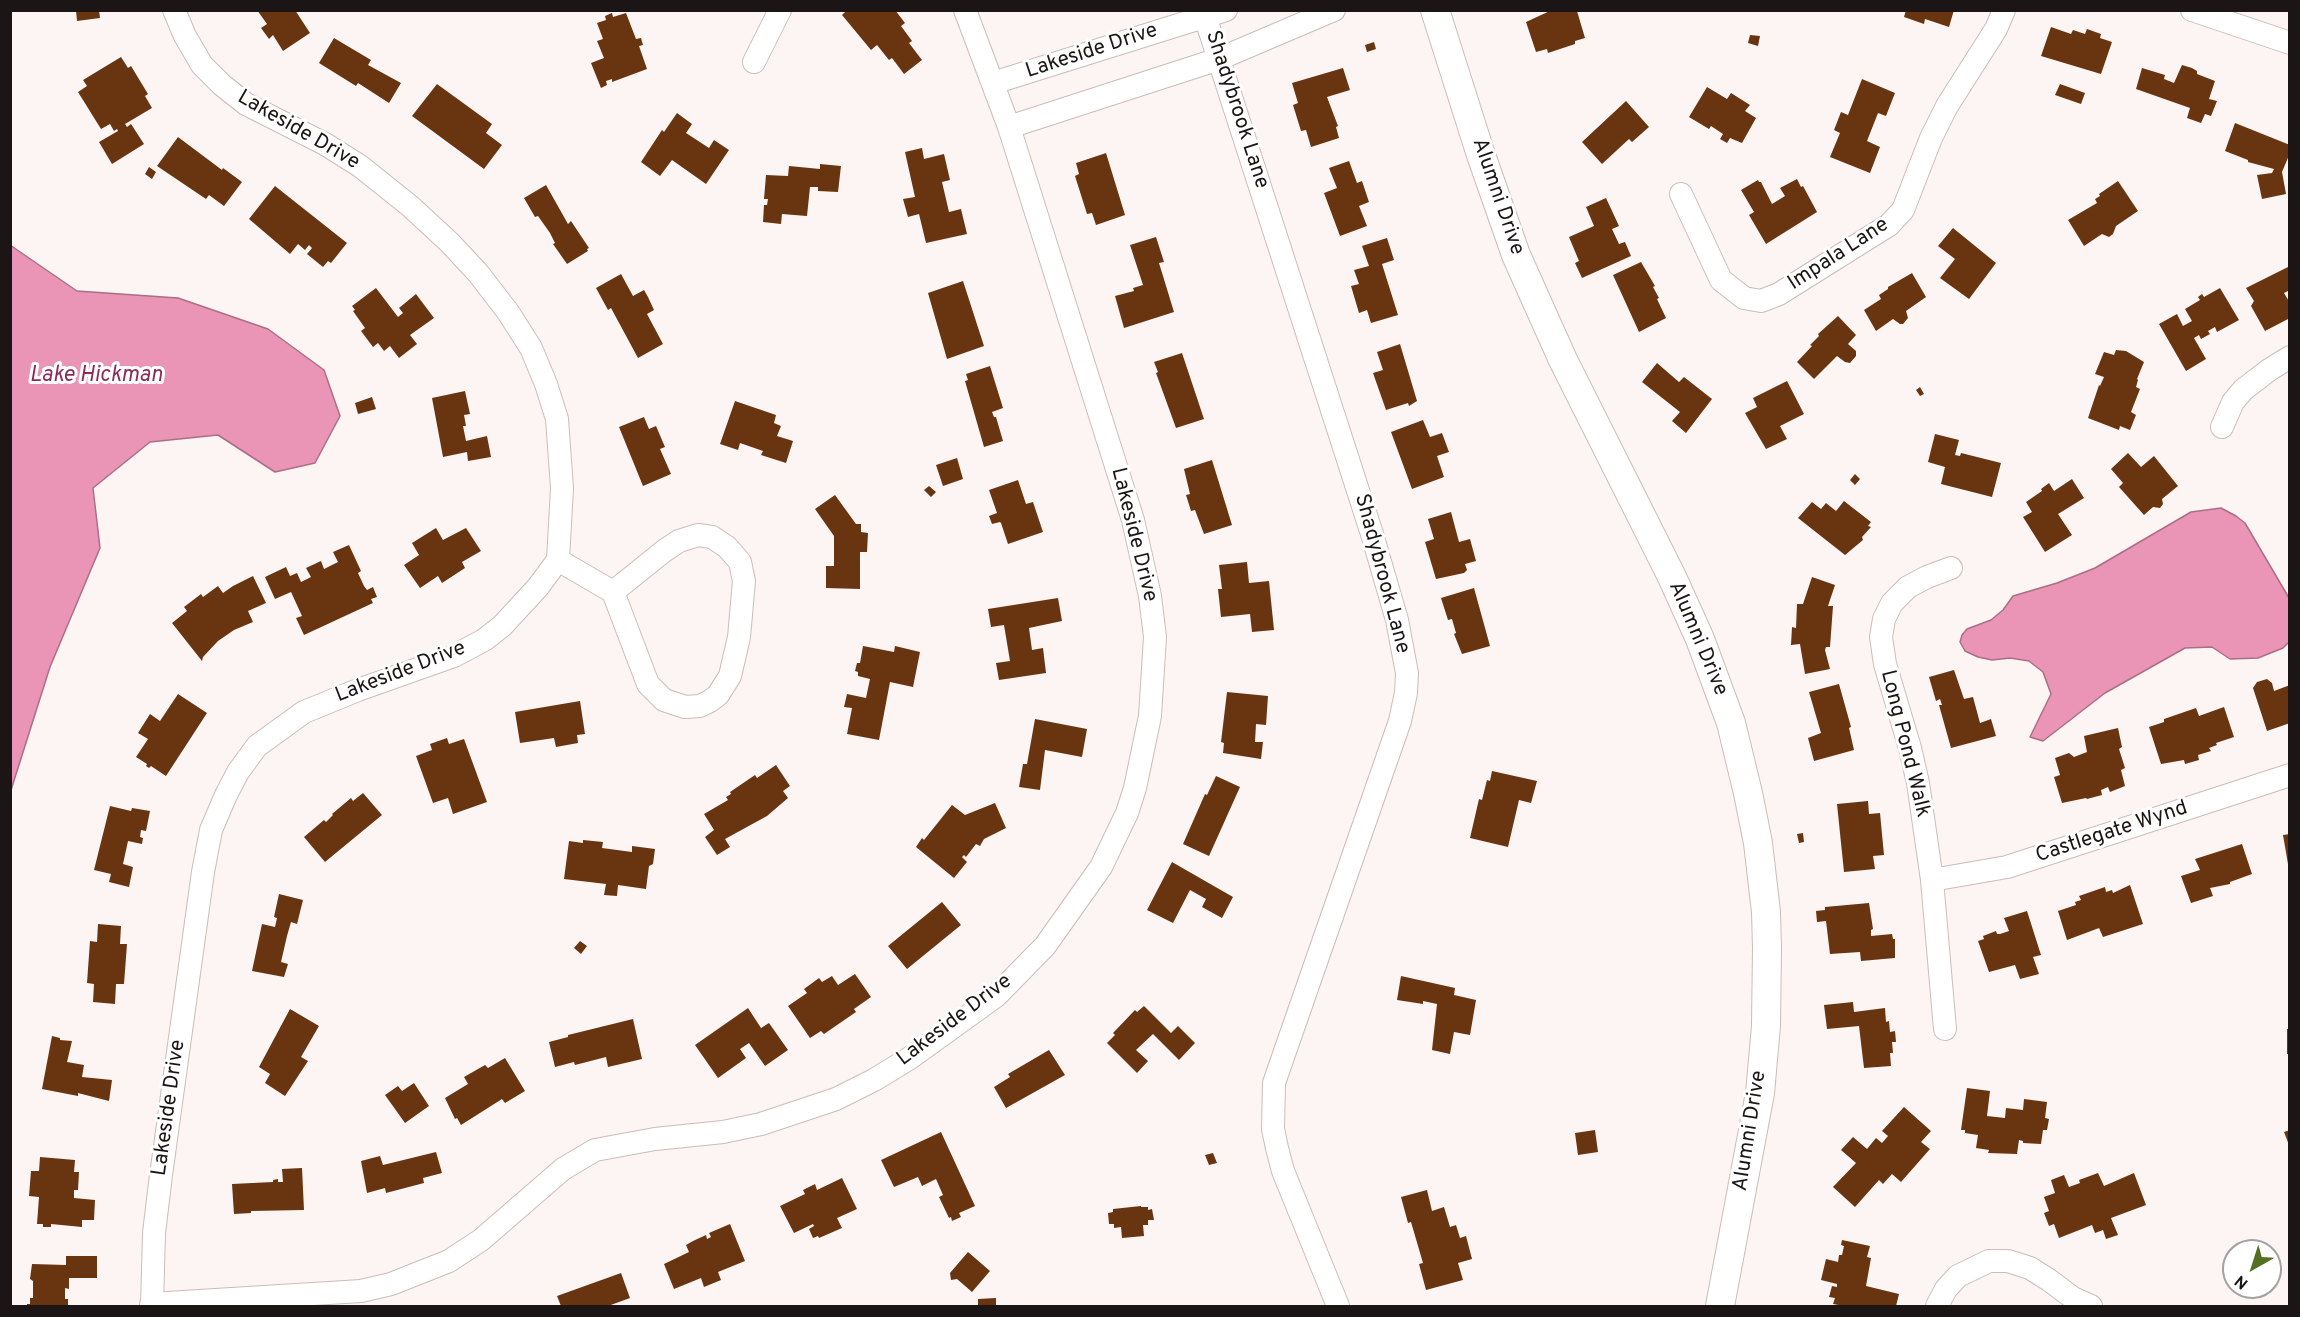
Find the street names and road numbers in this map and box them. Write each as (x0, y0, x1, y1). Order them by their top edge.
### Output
street label: Lakeside Drive (1023, 19, 1161, 85)
street label: Shadybrook Lane (1199, 28, 1273, 192)
street label: Lakeside Drive (232, 86, 364, 176)
street label: Alumni Drive (1465, 135, 1529, 259)
street label: Impala Lane (1784, 213, 1894, 297)
street label: Lakeside Drive (1104, 465, 1162, 605)
street label: Shadybrook Lane (1348, 491, 1414, 657)
street label: Alumni Drive (1662, 578, 1732, 700)
street label: Lakeside Drive (332, 637, 470, 709)
street label: Long Pond Walk (1874, 668, 1934, 820)
street label: Castlegate Wynd (2033, 797, 2191, 869)
street label: Lakeside Drive (893, 970, 1017, 1072)
street label: Lakeside Drive (148, 1038, 192, 1178)
street label: Alumni Drive (1729, 1069, 1773, 1193)

